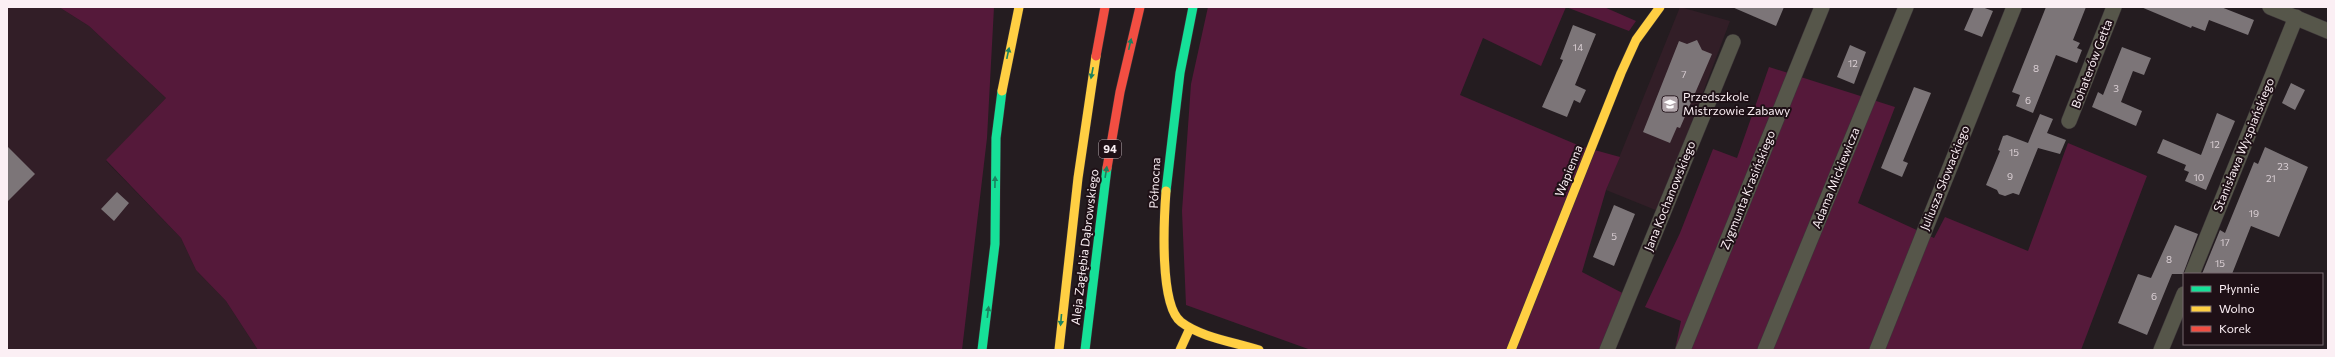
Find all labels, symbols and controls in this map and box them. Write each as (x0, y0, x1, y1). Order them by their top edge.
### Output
street label: Bohaterów Getta (2068, 17, 2114, 110)
one-way arrow (1128, 38, 1134, 50)
house number: 14 (1573, 41, 1583, 53)
one-way arrow (1006, 47, 1012, 59)
house number: 12 (1848, 57, 1858, 69)
house number: 8 (2033, 62, 2039, 74)
one-way arrow (1089, 67, 1095, 79)
house number: 7 (1681, 68, 1687, 80)
street label: Stanisława Wyspiańskiego (2210, 76, 2276, 214)
house number: 3 (2113, 82, 2119, 94)
place label: Przedszkole Mistrzowie Zabawy (1683, 89, 1790, 117)
school or university icon: Przedszkole Mistrzowie Zabawy (1660, 94, 1680, 114)
house number: 6 (2025, 94, 2031, 106)
street label: Juliusza Słowackiego (1917, 123, 1972, 232)
street label: Adama Mickiewicza (1808, 125, 1862, 230)
street label: Zygmunta Krasińskiego (1717, 128, 1777, 251)
house number: 12 (2210, 138, 2220, 150)
street label: Jana Kochanowskiego (1641, 139, 1698, 253)
road number: 94 (1099, 140, 1121, 158)
street label: Wapienna (1551, 143, 1585, 198)
house number: 15 (2009, 146, 2019, 158)
street label: Północna (1146, 157, 1162, 209)
house number: 23 (2277, 160, 2289, 172)
one-way arrow (1103, 166, 1109, 178)
street label: Aleja Zagłębia Dąbrowskiego (1067, 168, 1101, 326)
house number: 9 (2007, 170, 2013, 182)
house number: 10 (2194, 171, 2204, 183)
house number: 21 (2266, 172, 2276, 184)
one-way arrow (992, 175, 998, 188)
house number: 19 (2249, 207, 2259, 219)
house number: 5 (1611, 230, 1617, 242)
house number: 17 (2220, 236, 2230, 248)
house number: 8 (2166, 253, 2172, 265)
house number: 15 (2215, 257, 2225, 269)
legend (2183, 273, 2323, 345)
text: Płynnie (2219, 281, 2260, 295)
house number: 6 (2151, 290, 2157, 302)
text: Wolno (2219, 301, 2255, 315)
one-way arrow (985, 306, 992, 318)
one-way arrow (1058, 314, 1065, 326)
text: Korek (2219, 321, 2252, 335)

